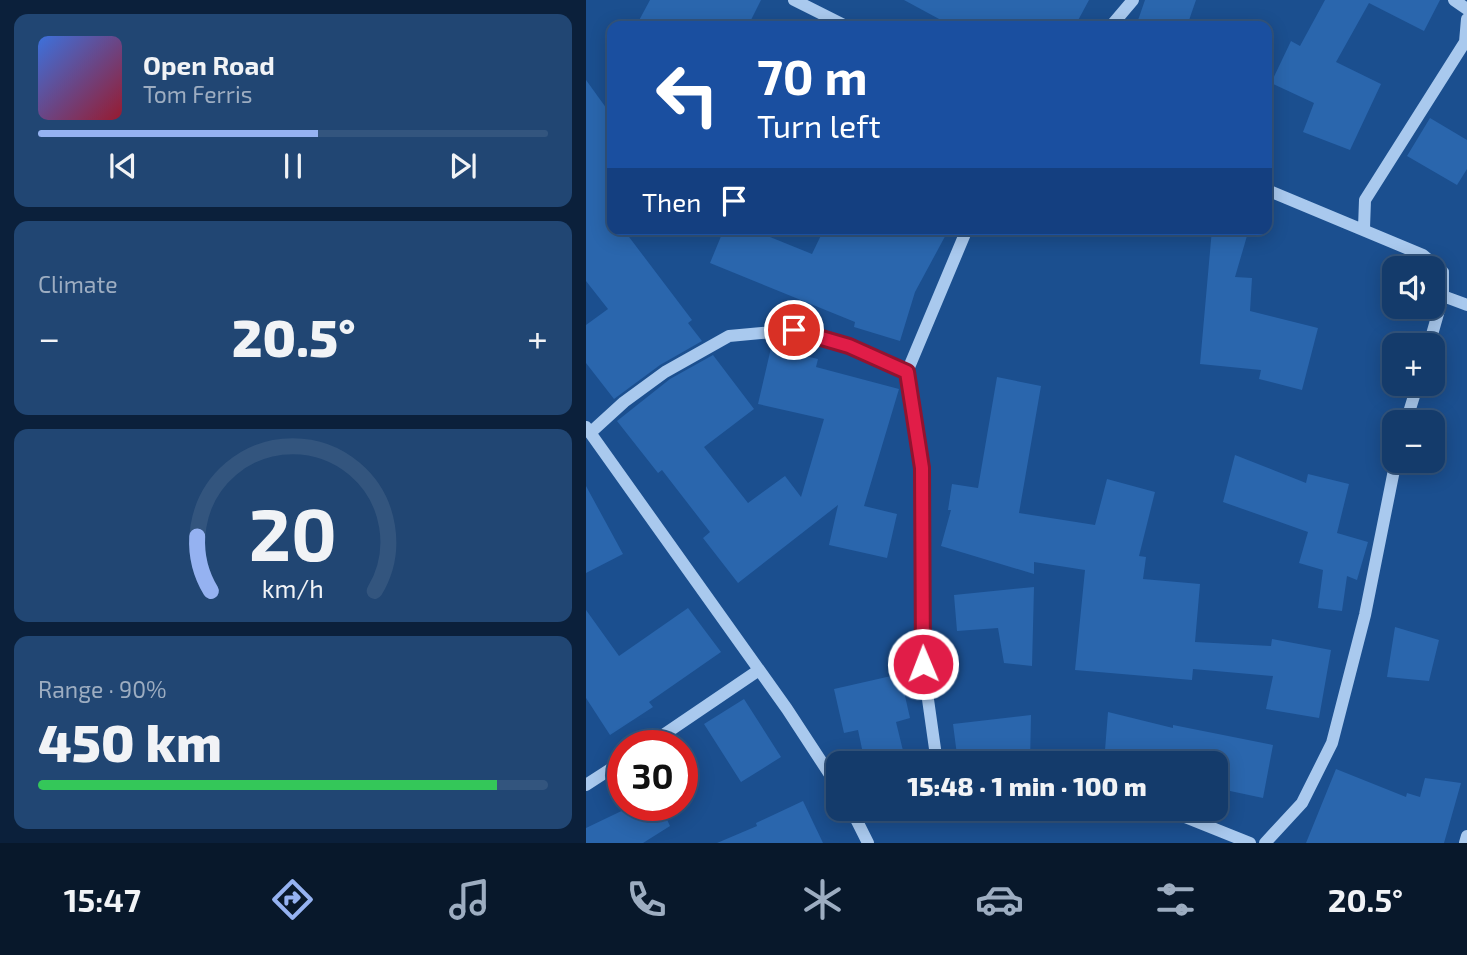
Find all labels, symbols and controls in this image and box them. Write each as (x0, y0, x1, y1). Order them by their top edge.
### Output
text: 70 m (757, 46, 868, 105)
text: Open Road (143, 49, 275, 80)
icon: left (642, 49, 733, 140)
text: Tom Ferris (143, 80, 252, 108)
text: Turn left (757, 106, 881, 144)
icon: previous (104, 147, 142, 185)
icon: pause (274, 147, 312, 185)
icon: next (444, 147, 482, 185)
icon: arrive (715, 182, 753, 220)
text: Then (642, 186, 701, 217)
map controls (1382, 256, 1445, 473)
button: sound (1382, 256, 1445, 319)
text: Climate (38, 270, 118, 298)
pin (764, 300, 824, 360)
text: 20.5° (232, 305, 356, 367)
icon: arrive (775, 311, 813, 349)
text: − (38, 314, 60, 360)
text: + (527, 314, 548, 360)
button: + (1382, 333, 1445, 396)
button: − (1382, 410, 1445, 473)
text: 20 (249, 489, 337, 577)
text: km/h (262, 573, 324, 603)
position arrow (886, 627, 960, 701)
text: Range · 90% (38, 675, 167, 703)
text: 450 km (38, 710, 222, 772)
speed limit sign: 30 (607, 730, 698, 821)
text: 15:48 · 1 min · 100 m (907, 770, 1147, 801)
icon: directions (268, 875, 317, 924)
icon: music (445, 875, 494, 924)
icon: phone (622, 875, 671, 924)
icon: climate (798, 875, 847, 924)
icon: car (975, 875, 1024, 924)
icon: filters (1151, 875, 1200, 924)
text: 15:47 (64, 880, 141, 918)
text: 20.5° (1328, 880, 1403, 918)

